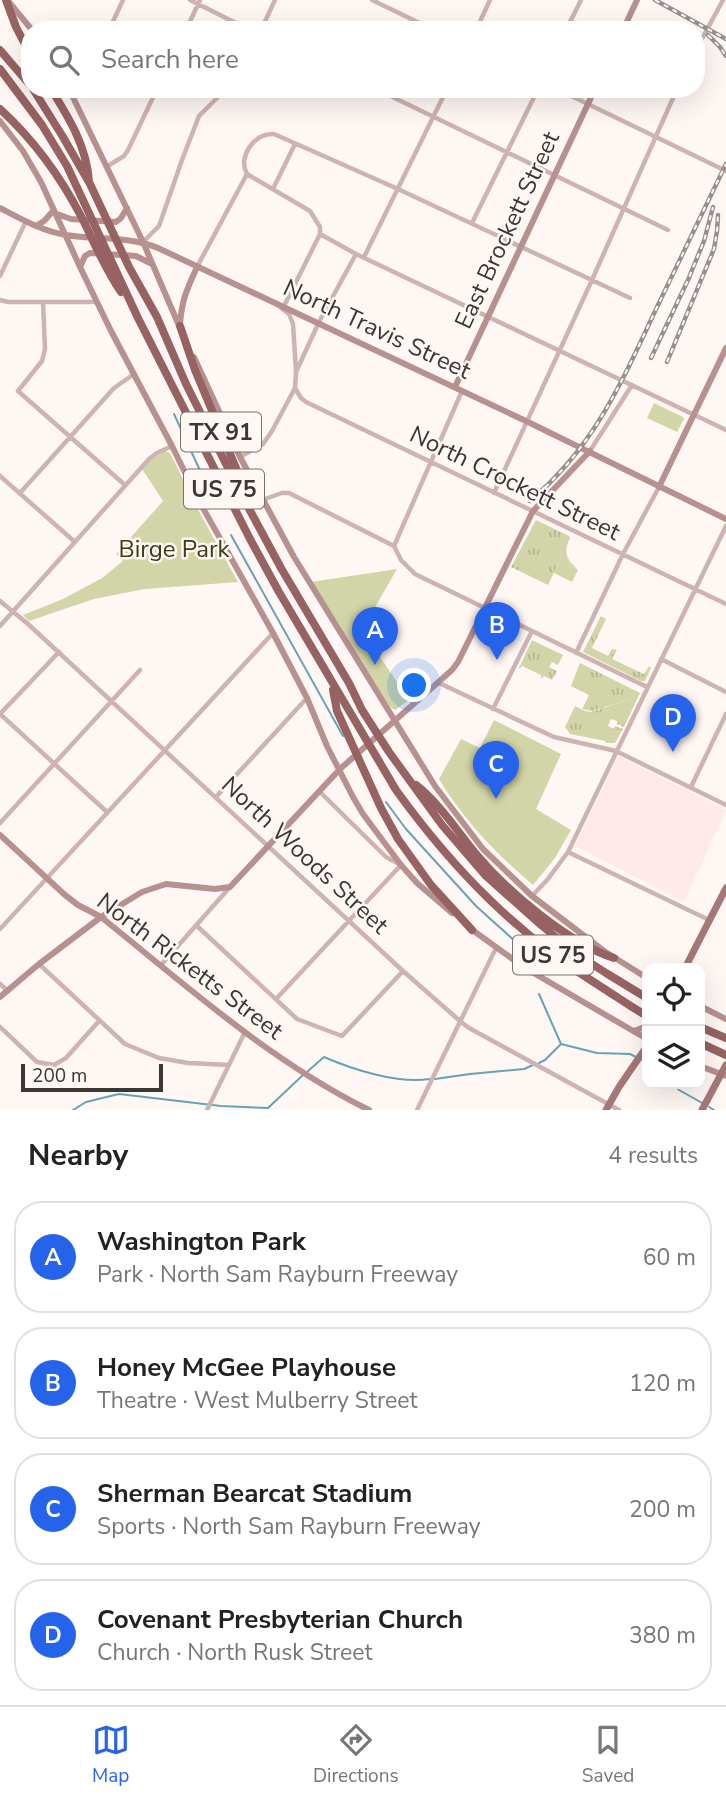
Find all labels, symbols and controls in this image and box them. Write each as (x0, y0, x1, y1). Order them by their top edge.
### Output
search box (21, 21, 705, 98)
icon: search (45, 41, 83, 79)
text: Search here (101, 42, 239, 77)
street label: East Brockett Street (447, 126, 567, 334)
street label: North Travis Street (278, 272, 476, 387)
road number: TX 91 (181, 412, 261, 452)
street label: North Crockett Street (405, 418, 626, 548)
road number: US 75 (184, 470, 264, 509)
park label: Birge Park (118, 533, 231, 565)
pin: B (474, 602, 520, 660)
pin: A (352, 607, 398, 665)
your location (397, 668, 431, 702)
pin: D (650, 694, 696, 752)
pin: C (473, 741, 519, 799)
street label: North Woods Street (215, 769, 396, 941)
street label: North Ricketts Street (90, 885, 290, 1047)
road number: US 75 (513, 936, 593, 974)
map controls (642, 963, 705, 1089)
button: locate (642, 963, 705, 1026)
button: layers (642, 1026, 705, 1089)
scale bar (21, 1061, 163, 1093)
text: 200 m (32, 1063, 87, 1089)
text: Nearby (28, 1135, 128, 1176)
text: 4 results (608, 1140, 698, 1171)
text: Washington Park (97, 1224, 306, 1259)
text: A (44, 1242, 62, 1273)
text: 60 m (643, 1242, 696, 1273)
text: Park · North Sam Rayburn Freeway (97, 1259, 458, 1290)
text: Honey McGee Playhouse (97, 1350, 396, 1385)
text: B (45, 1368, 61, 1399)
text: 120 m (629, 1368, 696, 1399)
text: Theatre · West Mulberry Street (97, 1385, 418, 1416)
text: Sherman Bearcat Stadium (97, 1476, 412, 1511)
text: C (45, 1494, 61, 1525)
text: 200 m (629, 1494, 696, 1525)
text: Sports · North Sam Rayburn Freeway (97, 1511, 481, 1542)
text: Covenant Presbyterian Church (97, 1602, 463, 1637)
text: D (44, 1620, 62, 1651)
text: 380 m (629, 1620, 696, 1651)
text: Church · North Rusk Street (97, 1637, 373, 1668)
tab: Map (92, 1721, 130, 1789)
tab: Directions (313, 1721, 399, 1789)
tab: Saved (582, 1721, 634, 1789)

